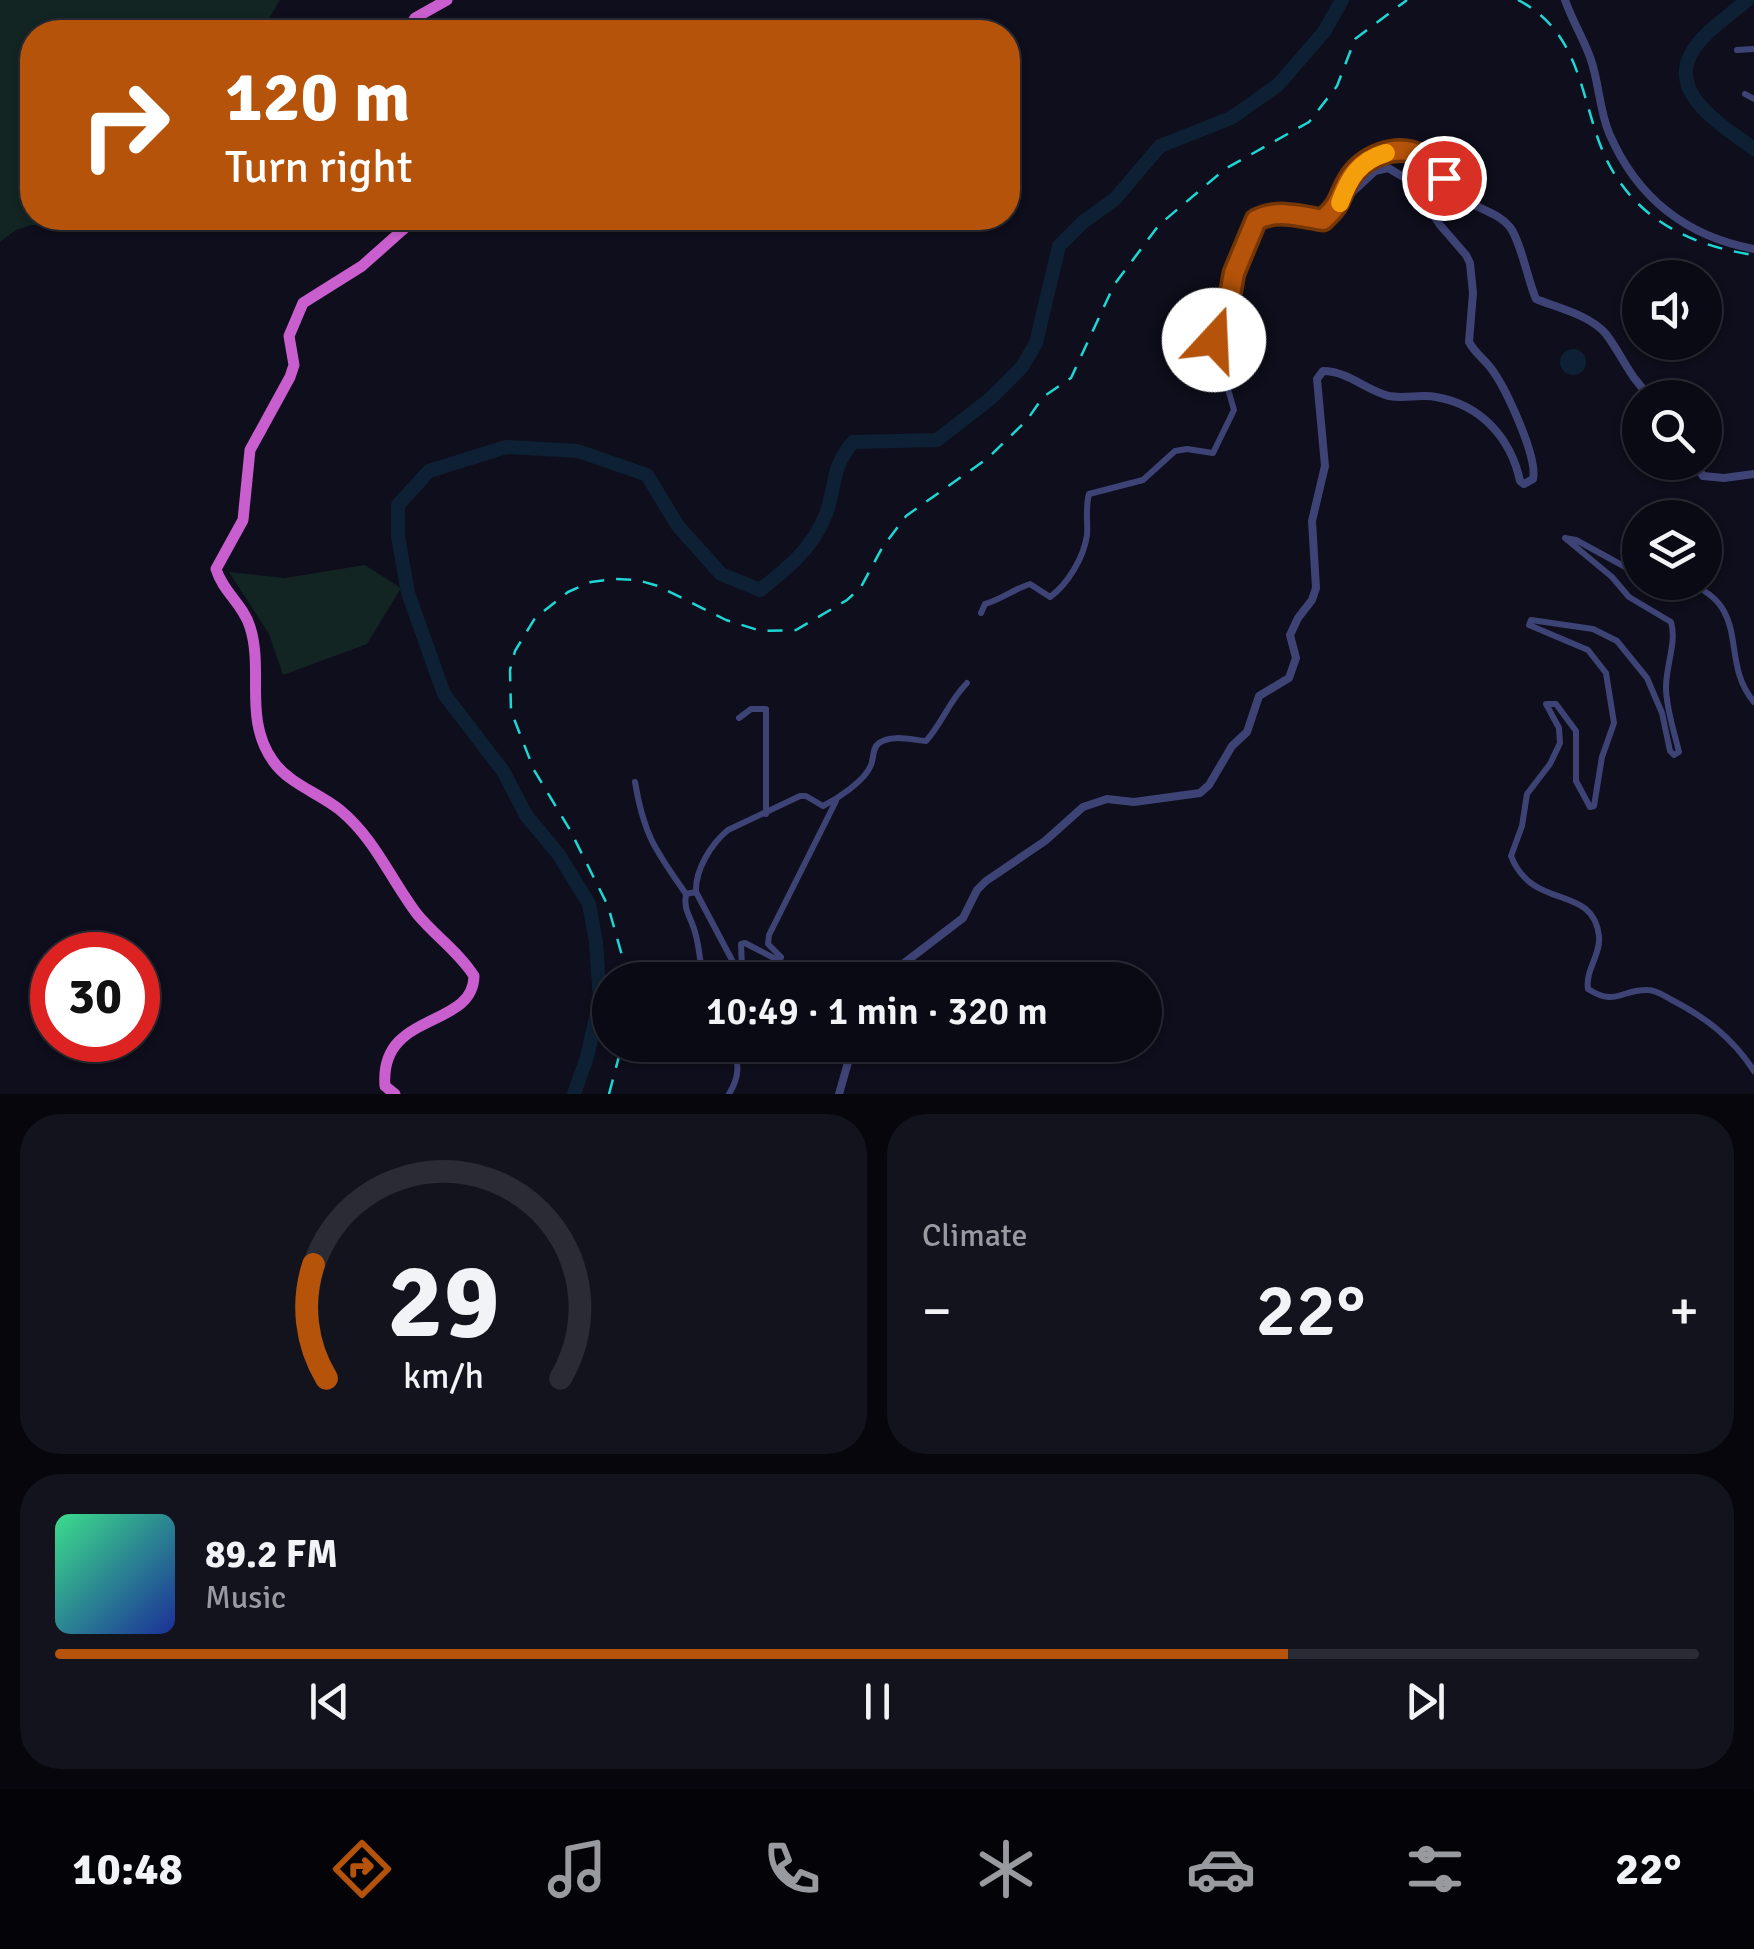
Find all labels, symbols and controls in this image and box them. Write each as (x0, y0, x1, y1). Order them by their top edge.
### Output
text: 120 m (225, 54, 410, 140)
icon: right (60, 60, 190, 190)
pin (1402, 136, 1487, 221)
text: Turn right (225, 140, 413, 195)
icon: arrive (1417, 151, 1472, 206)
map controls (1622, 260, 1722, 600)
button: sound (1622, 260, 1722, 360)
position arrow (1162, 288, 1266, 392)
button: search (1622, 380, 1722, 480)
button: layers (1622, 500, 1722, 600)
speed limit sign: 30 (30, 932, 160, 1062)
text: 10:49 · 1 min · 320 m (706, 988, 1048, 1035)
text: Climate (922, 1216, 1028, 1255)
text: 29 (387, 1238, 500, 1366)
text: 22° (1256, 1264, 1365, 1357)
text: − (922, 1277, 952, 1345)
text: + (1669, 1277, 1699, 1345)
text: km/h (403, 1354, 484, 1398)
text: 89.2 FM (205, 1531, 338, 1578)
text: Music (205, 1578, 286, 1617)
icon: previous (302, 1674, 357, 1729)
icon: pause (850, 1674, 905, 1729)
icon: next (1398, 1674, 1453, 1729)
icon: directions (327, 1834, 397, 1904)
icon: music (542, 1834, 612, 1904)
icon: phone (757, 1834, 827, 1904)
icon: climate (971, 1834, 1041, 1904)
icon: car (1186, 1834, 1256, 1904)
icon: filters (1400, 1834, 1470, 1904)
text: 10:48 (72, 1842, 183, 1897)
text: 22° (1615, 1842, 1682, 1897)

